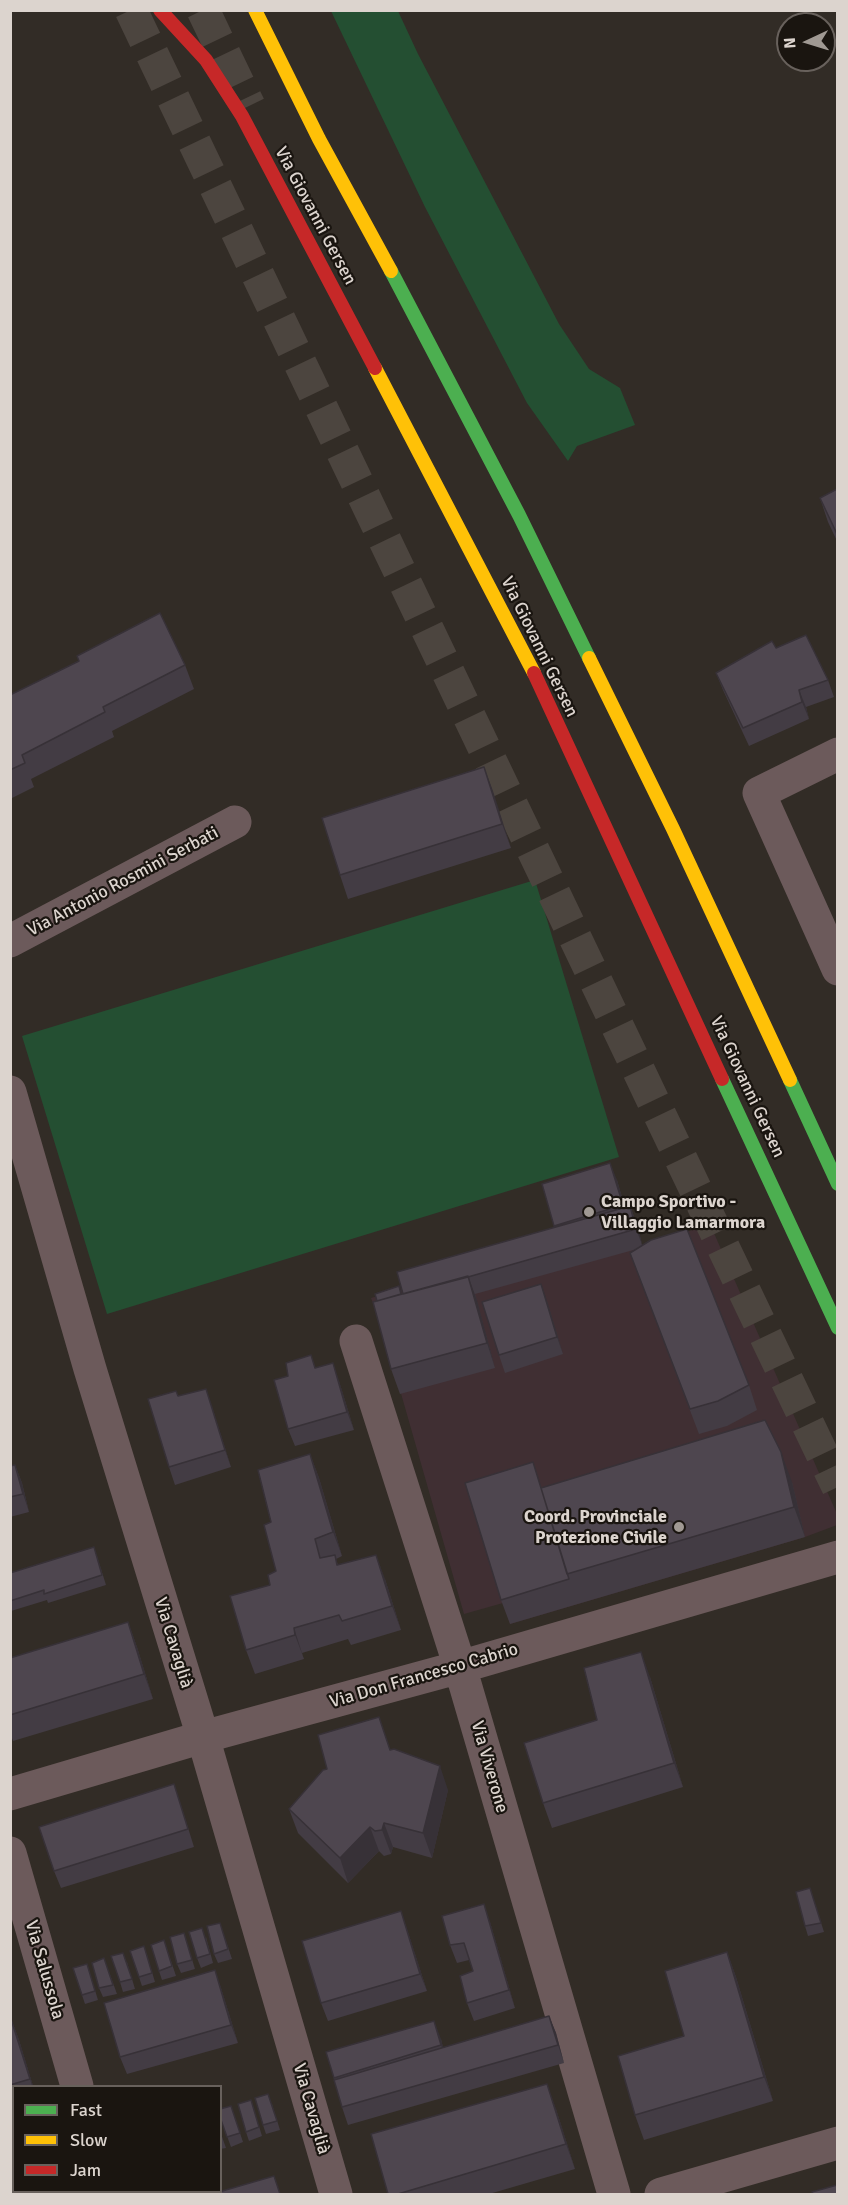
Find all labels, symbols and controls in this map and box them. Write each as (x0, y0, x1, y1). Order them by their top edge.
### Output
north arrow (776, 12, 836, 72)
text: N (780, 37, 800, 49)
street label: Via Giovanni Gersen (269, 143, 361, 289)
street label: Via Giovanni Gersen (496, 573, 582, 721)
street label: Via Antonio Rosmini Serbati (24, 822, 222, 942)
street label: Via Giovanni Gersen (705, 1013, 789, 1161)
place label: Campo Sportivo - Villaggio Lamarmora (601, 1191, 765, 1234)
marker: Campo Sportivo - Villaggio Lamarmora (582, 1205, 596, 1219)
place label: Coord. Provinciale Protezione Civile (524, 1506, 667, 1549)
marker: Coord. Provinciale Protezione Civile (672, 1520, 686, 1534)
street label: Via Cavaglià (149, 1595, 197, 1691)
street label: Via Don Francesco Cabrio (327, 1639, 521, 1713)
street label: Via Viverone (466, 1718, 512, 1816)
street label: Via Salussola (20, 1918, 68, 2022)
street label: Via Cavaglià (288, 2061, 334, 2157)
legend (12, 2085, 222, 2193)
text: Fast (70, 2099, 102, 2121)
text: Slow (70, 2129, 107, 2151)
text: Jam (70, 2159, 101, 2181)

